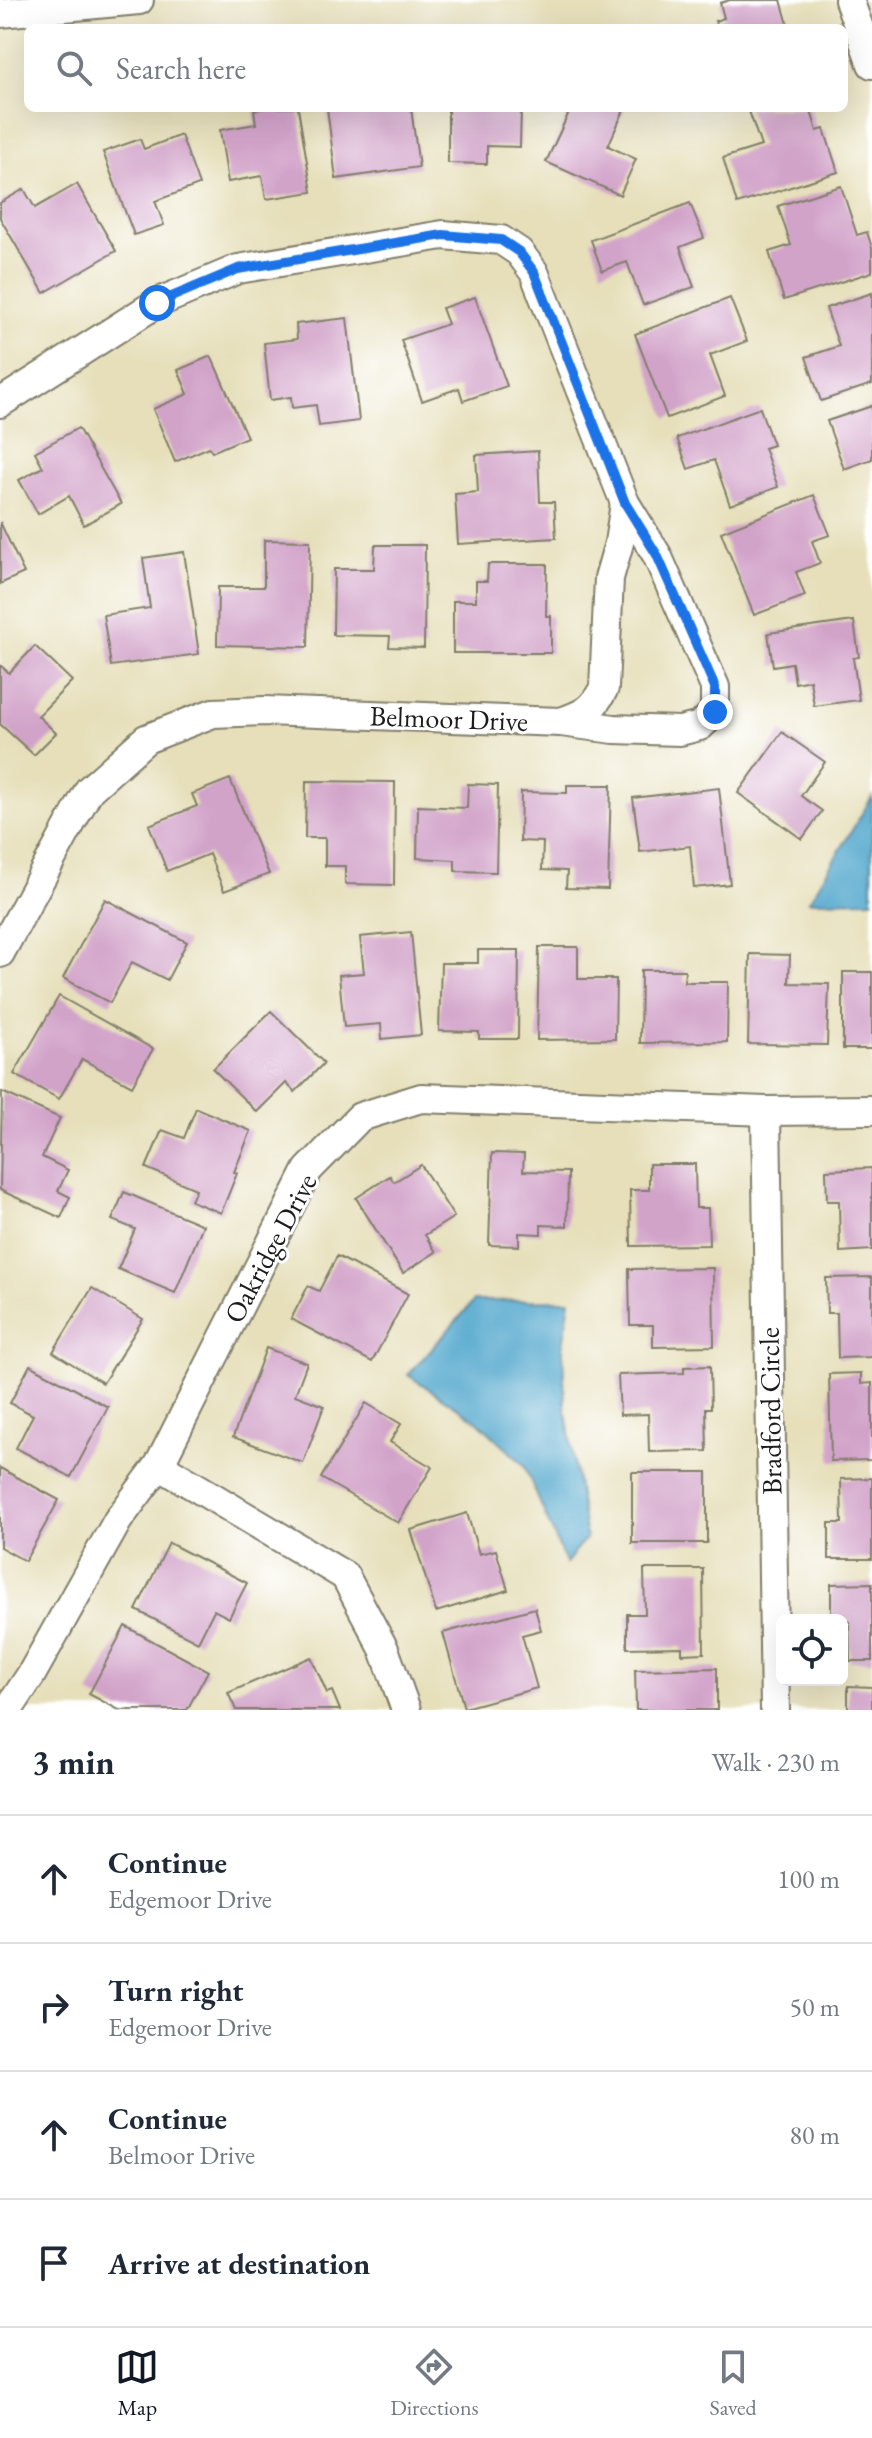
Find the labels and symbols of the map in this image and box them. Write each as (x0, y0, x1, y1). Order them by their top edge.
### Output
route start (139, 285, 175, 321)
route end (697, 694, 733, 730)
street label: Belmoor Drive (369, 697, 529, 739)
street label: Oakridge Drive (215, 1167, 325, 1329)
street label: Bradford Circle (751, 1327, 789, 1495)

